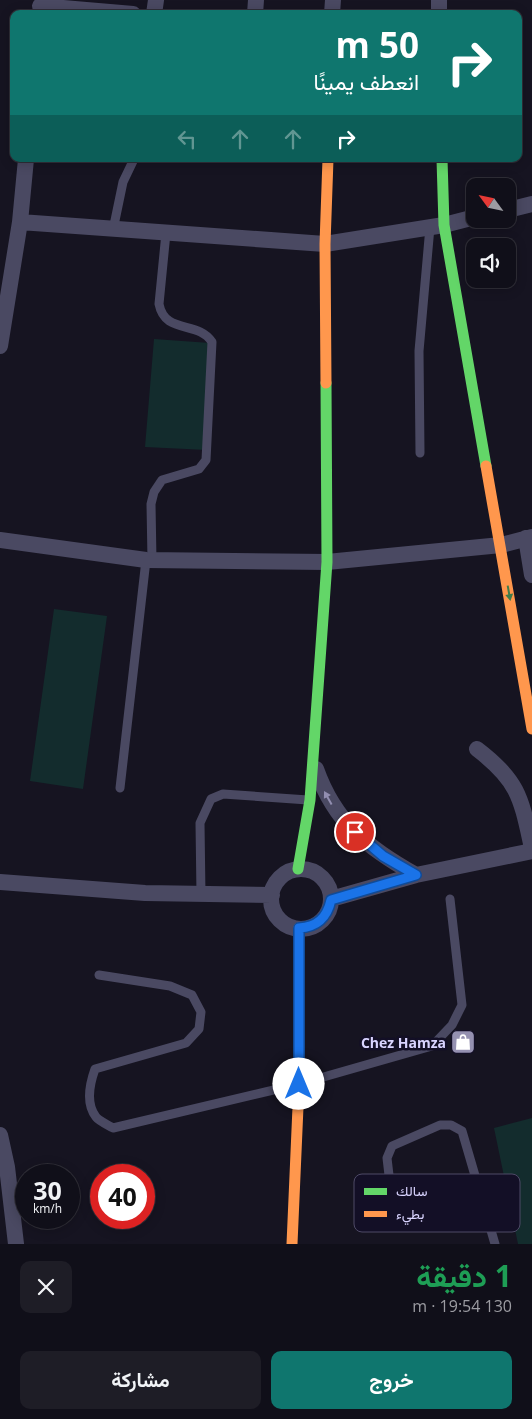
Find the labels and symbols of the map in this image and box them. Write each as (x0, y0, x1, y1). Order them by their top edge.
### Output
north arrow (466, 178, 516, 228)
one-way arrow (505, 585, 513, 601)
one-way arrow (324, 791, 332, 805)
pin (334, 811, 376, 853)
shop icon: Chez Hamza (450, 1029, 476, 1055)
place label: Chez Hamza (361, 1033, 446, 1052)
position arrow (272, 1057, 324, 1109)
speed limit sign: 40 (90, 1164, 155, 1229)
legend (354, 1174, 520, 1232)
text: سالك (396, 1181, 427, 1200)
text: بطيء (396, 1204, 424, 1226)

